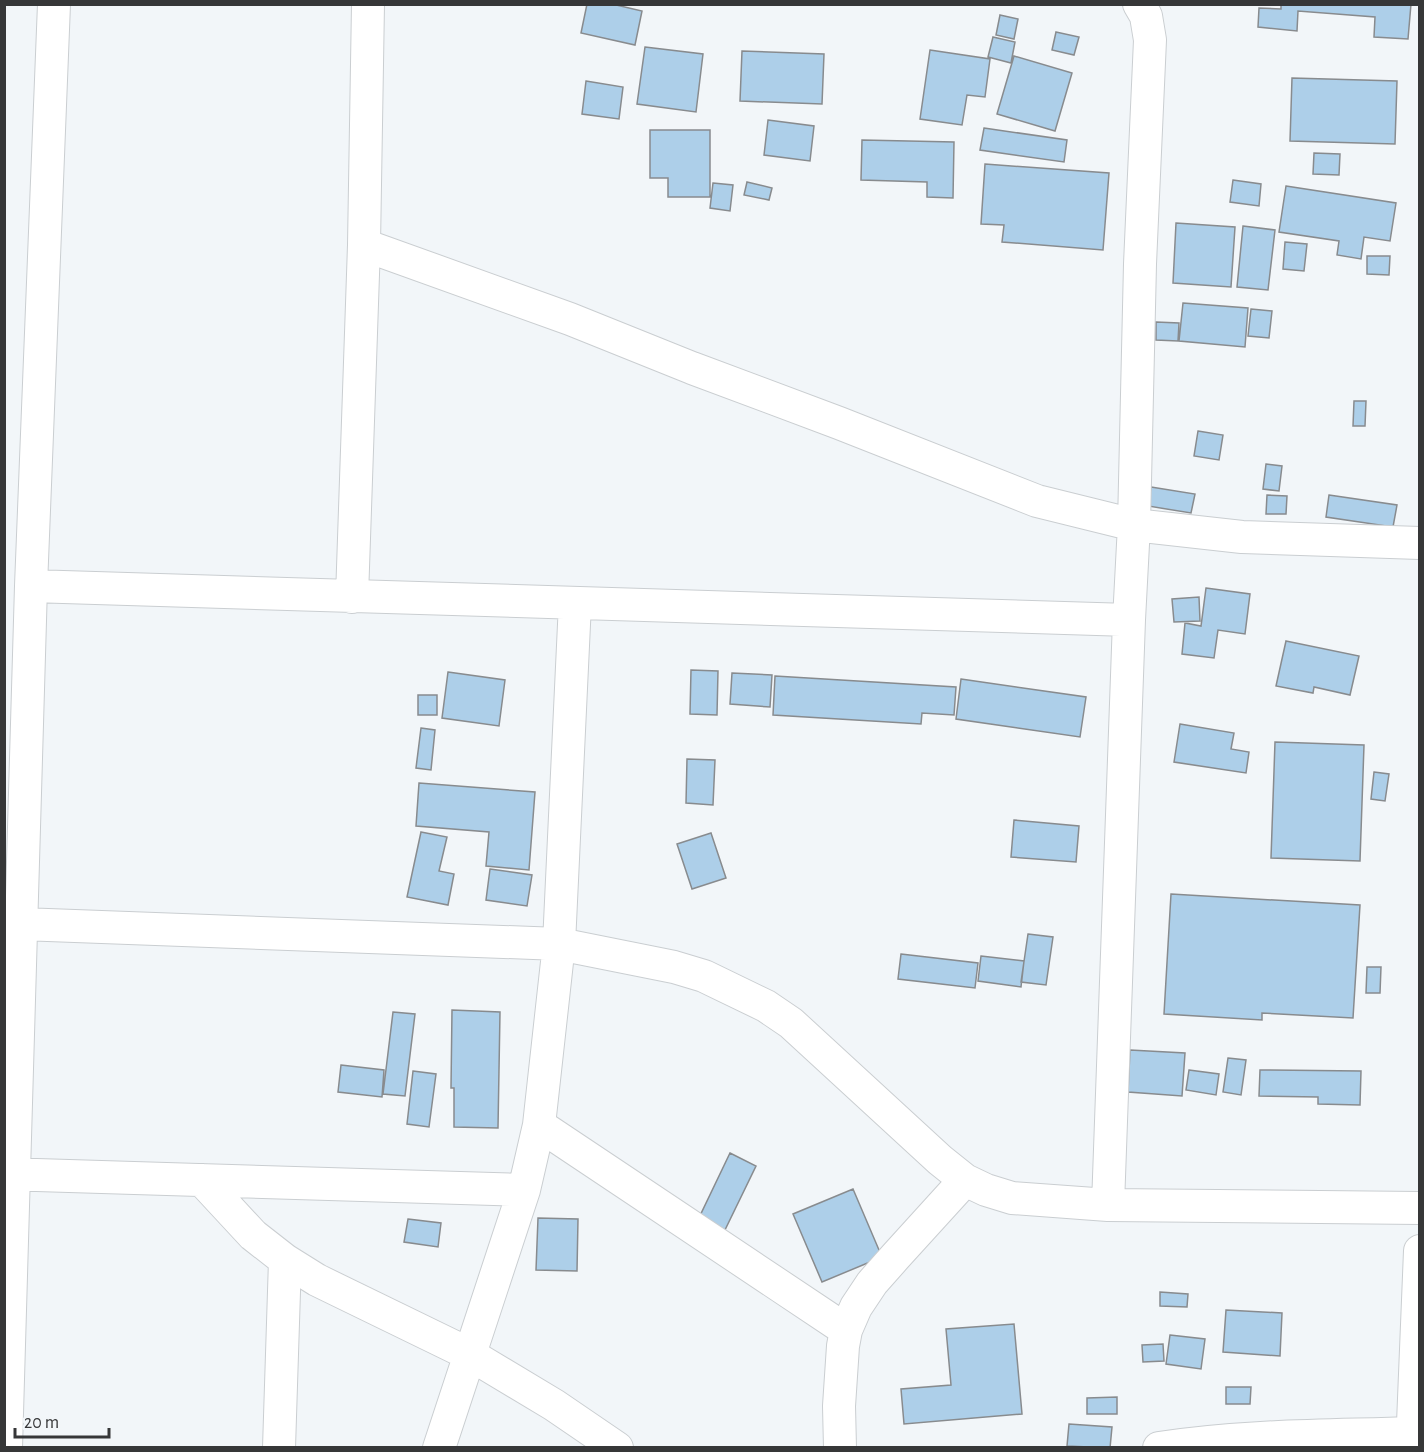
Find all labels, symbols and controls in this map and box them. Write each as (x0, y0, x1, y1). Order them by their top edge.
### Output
scale bar (15, 1401, 110, 1439)
text: 20 m (24, 1414, 59, 1432)

